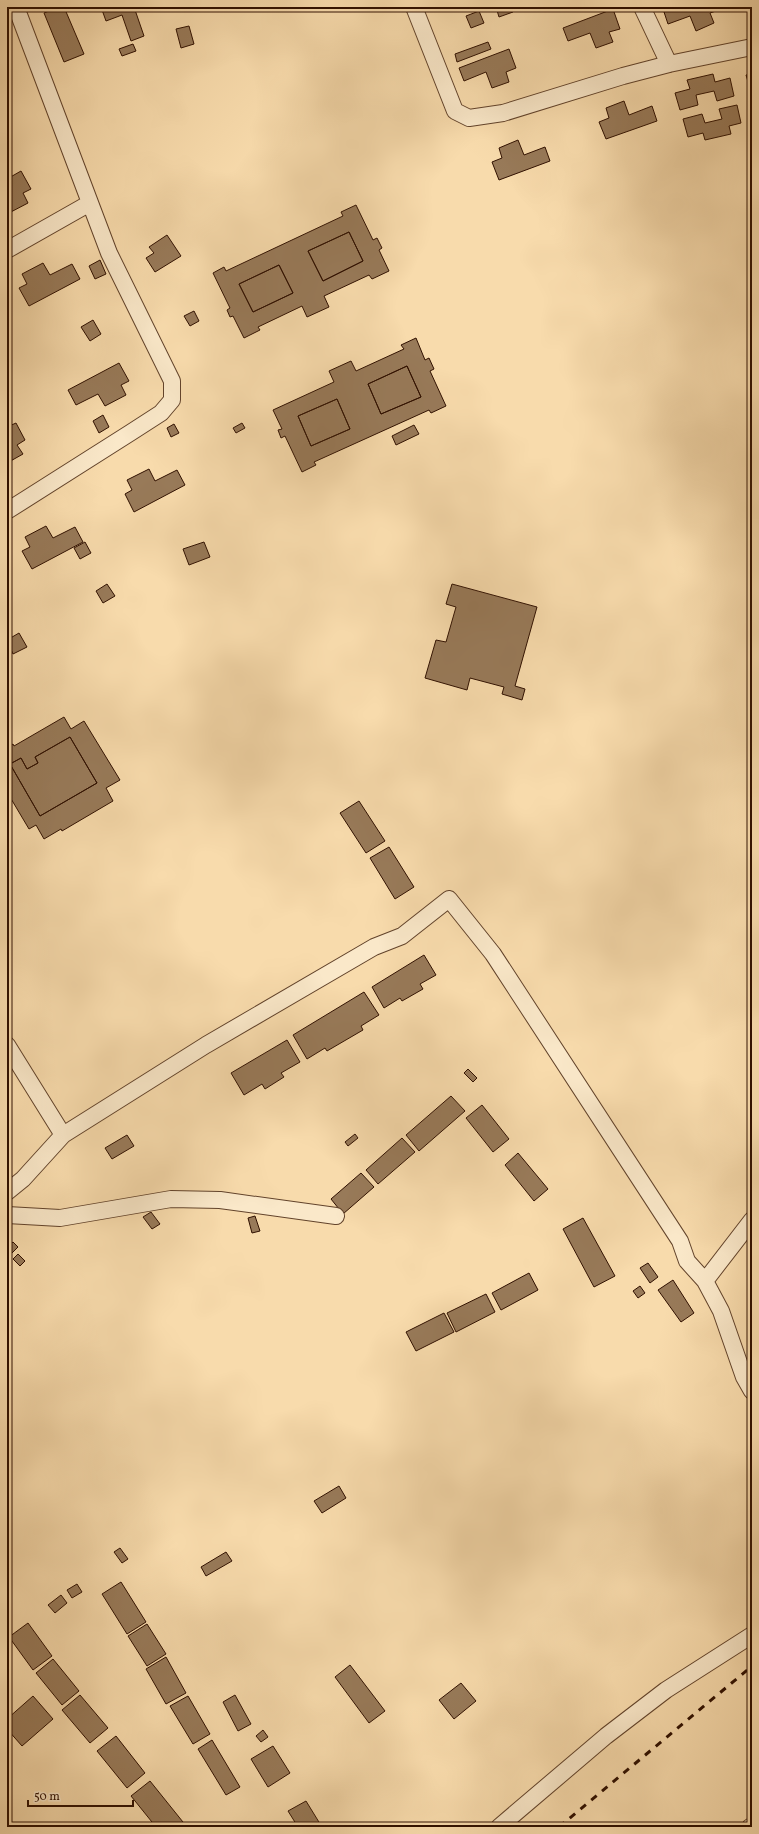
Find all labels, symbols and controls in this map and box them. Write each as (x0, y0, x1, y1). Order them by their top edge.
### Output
scale bar (28, 1782, 133, 1808)
text: 50 m (34, 1789, 60, 1805)

